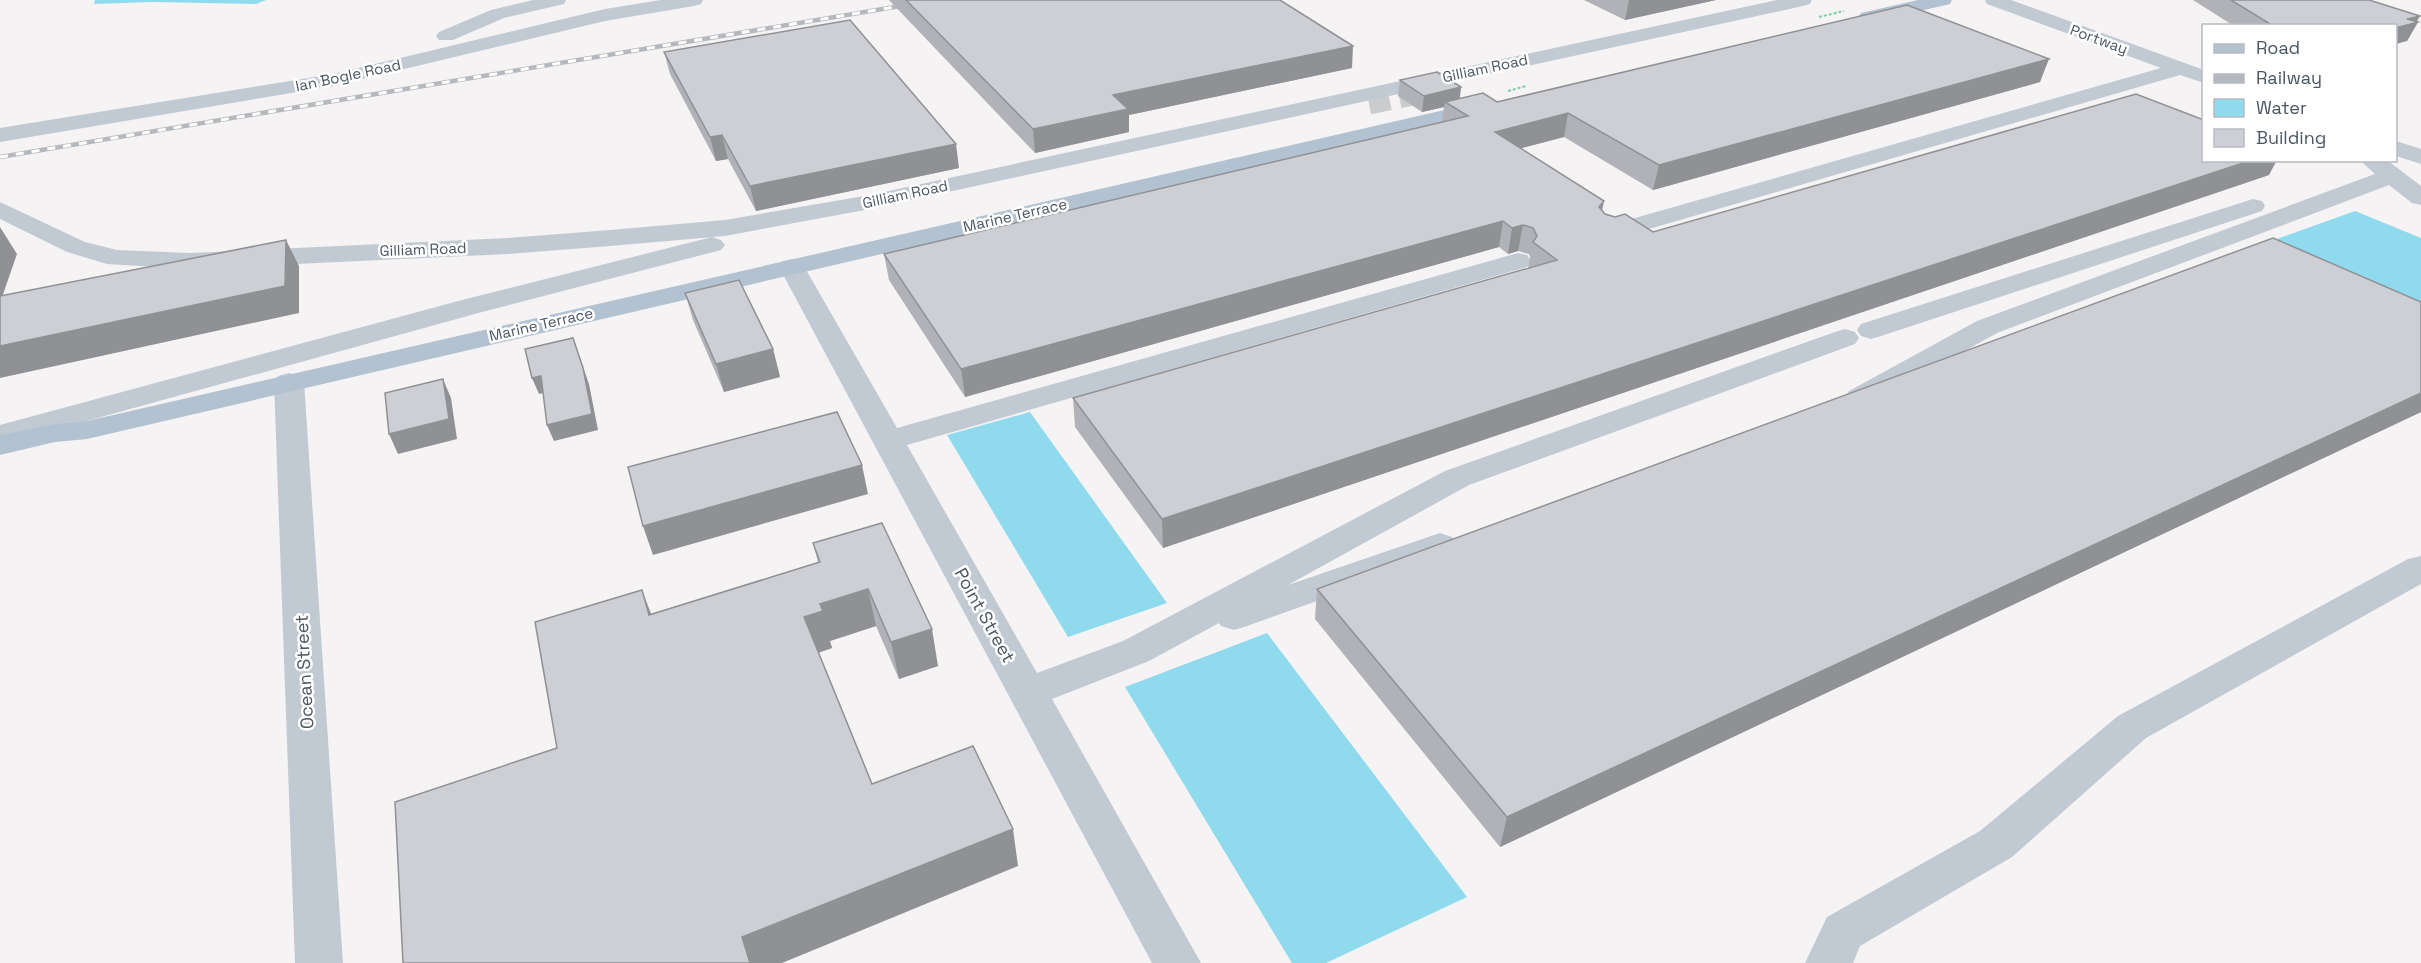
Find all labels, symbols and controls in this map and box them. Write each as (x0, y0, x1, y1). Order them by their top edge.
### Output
street label: Portway (2068, 20, 2130, 58)
legend (2202, 24, 2397, 162)
text: Road (2256, 36, 2300, 59)
street label: Gilliam Road (1441, 50, 1529, 86)
street label: Ian Bogle Road (294, 55, 402, 95)
text: Railway (2256, 66, 2322, 89)
text: Water (2256, 96, 2307, 119)
text: Building (2256, 126, 2326, 149)
street label: Gilliam Road (861, 176, 949, 212)
street label: Marine Terrace (961, 194, 1069, 236)
street label: Gilliam Road (379, 238, 467, 260)
street label: Marine Terrace (487, 303, 595, 345)
street label: Point Street (950, 564, 1020, 666)
street label: Ocean Street (290, 614, 318, 730)

